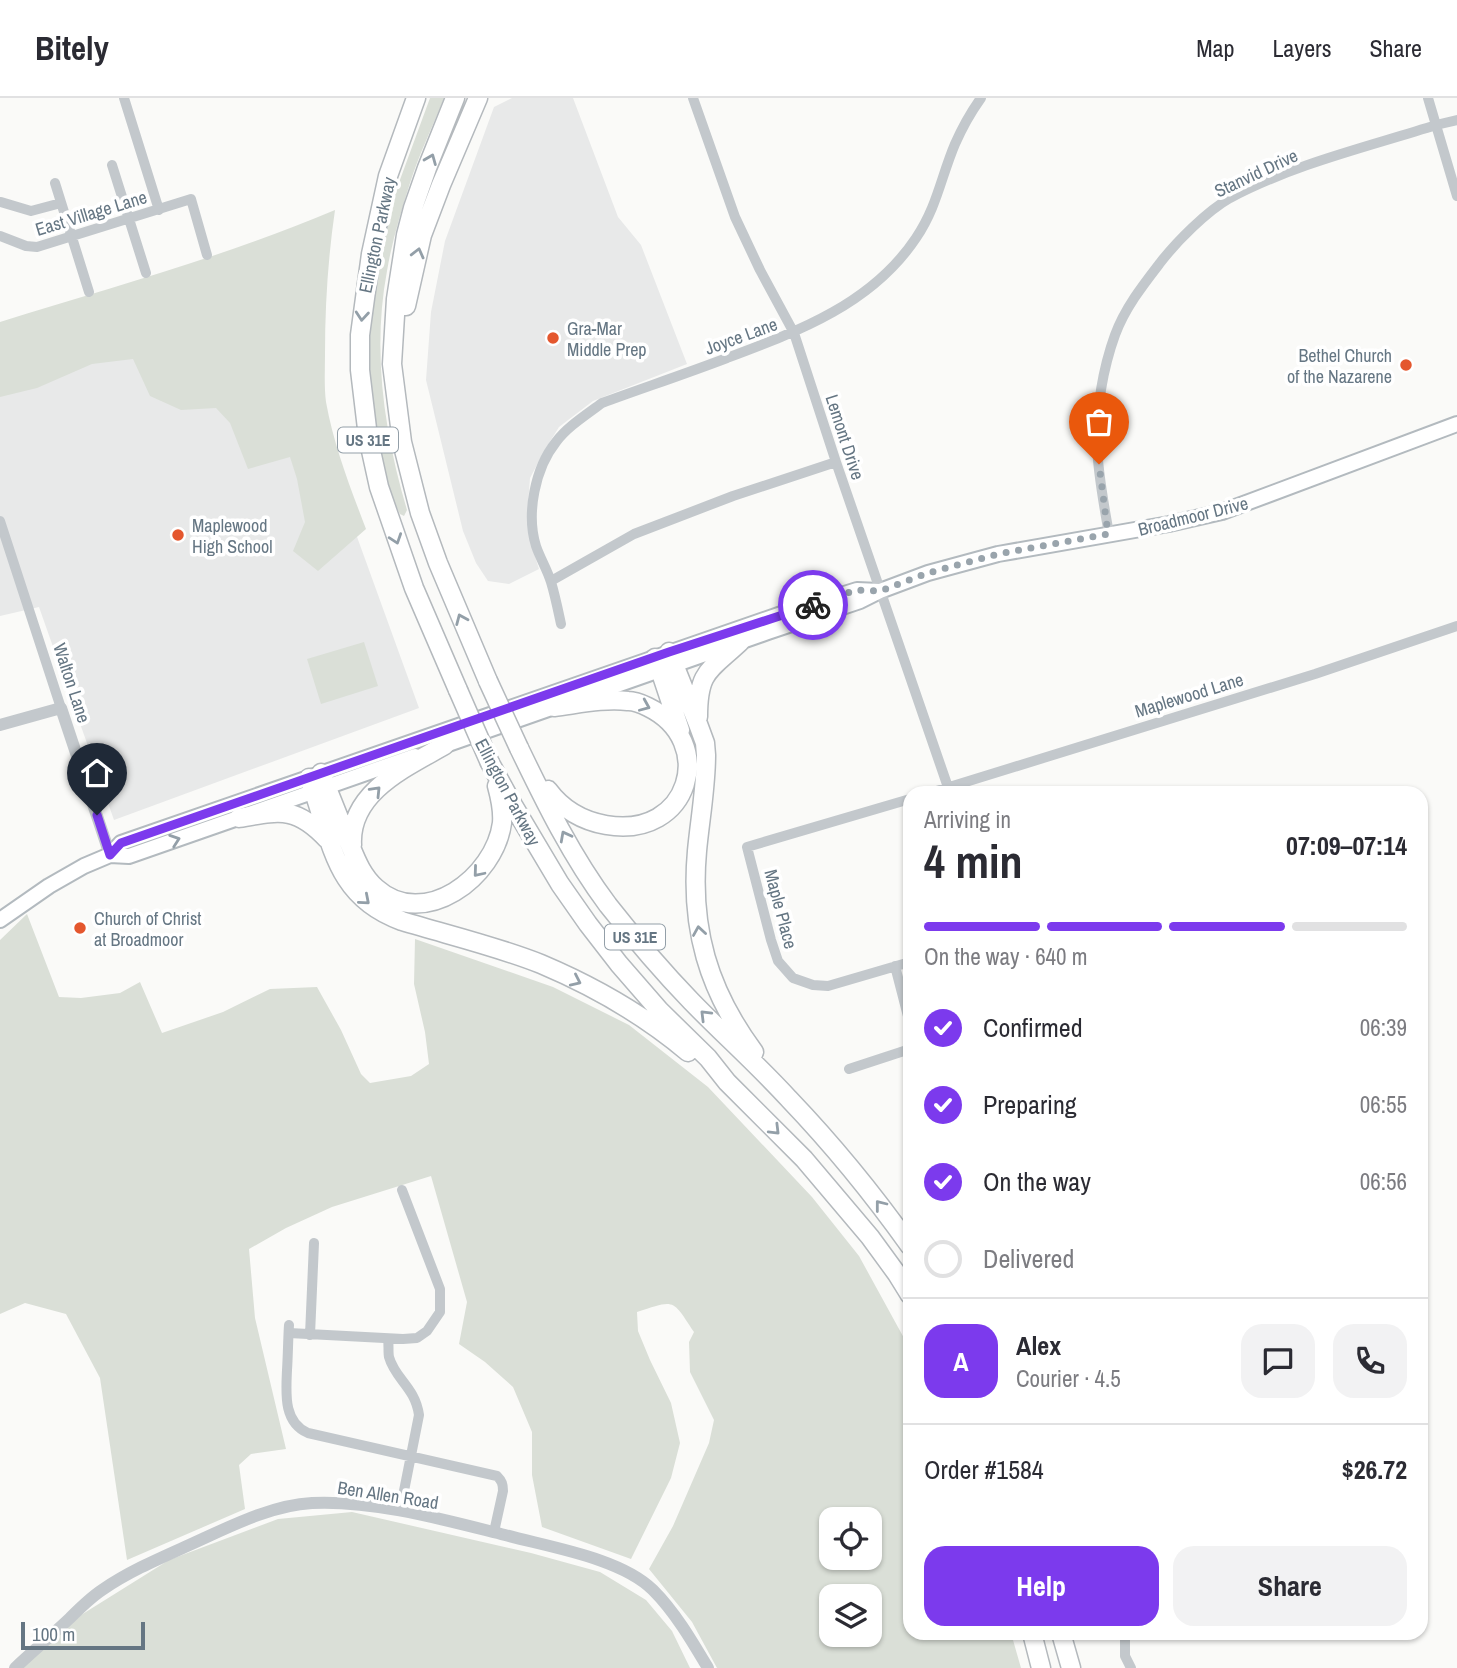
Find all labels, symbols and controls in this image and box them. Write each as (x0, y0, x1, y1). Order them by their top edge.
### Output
text: Bitely (35, 26, 109, 70)
text: Map (1196, 32, 1234, 64)
text: Layers (1272, 32, 1331, 64)
text: Share (1369, 32, 1422, 64)
street label: Stanvid Drive (1210, 143, 1302, 203)
one-way arrow (422, 154, 436, 166)
street label: Ellington Parkway (352, 174, 402, 295)
street label: East Village Lane (32, 184, 150, 242)
one-way arrow (410, 247, 424, 259)
one-way arrow (355, 310, 370, 321)
street label: Joyce Lane (701, 311, 781, 361)
place label: Gra-Mar Middle Prep (567, 316, 647, 362)
marker: Gra-Mar Middle Prep (545, 330, 561, 346)
place label: Bethel Church of the Nazarene (1287, 343, 1392, 389)
marker: Bethel Church of the Nazarene (1398, 357, 1414, 373)
street label: Lemont Drive (819, 391, 871, 483)
pin (1069, 392, 1129, 464)
icon: bag (1080, 403, 1118, 441)
road number: US 31E (338, 428, 398, 452)
street label: Broadmoor Drive (1135, 490, 1251, 542)
place label: Maplewood High School (192, 513, 272, 559)
marker: Maplewood High School (170, 527, 186, 543)
one-way arrow (388, 532, 402, 544)
courier (778, 570, 848, 640)
icon: bike (794, 586, 832, 624)
one-way arrow (455, 614, 469, 626)
street label: Walton Lane (47, 640, 97, 726)
street label: Maplewood Lane (1132, 667, 1246, 723)
one-way arrow (638, 698, 650, 712)
street label: Ellington Parkway (469, 734, 547, 851)
pin (67, 743, 127, 815)
icon: home (78, 754, 116, 792)
one-way arrow (368, 786, 380, 799)
text: Arriving in (924, 804, 1011, 835)
text: 07:09–07:14 (1286, 828, 1407, 863)
text: 4 min (924, 830, 1023, 892)
one-way arrow (559, 831, 573, 843)
one-way arrow (168, 834, 181, 848)
one-way arrow (473, 864, 486, 877)
street label: Maple Place (758, 867, 804, 951)
one-way arrow (357, 892, 370, 904)
place label: Church of Christ at Broadmoor (94, 906, 201, 952)
marker: Church of Christ at Broadmoor (72, 920, 88, 936)
road number: US 31E (605, 924, 665, 950)
one-way arrow (692, 925, 707, 937)
text: On the way · 640 m (924, 941, 1088, 972)
one-way arrow (569, 972, 581, 986)
icon: check (924, 1009, 962, 1047)
one-way arrow (700, 1010, 713, 1023)
text: Confirmed (983, 1010, 1083, 1045)
text: 06:39 (1360, 1012, 1407, 1043)
icon: check (924, 1086, 962, 1124)
text: Preparing (983, 1087, 1077, 1122)
text: 06:55 (1360, 1089, 1407, 1120)
one-way arrow (766, 1122, 779, 1135)
icon: check (924, 1163, 962, 1201)
text: On the way (983, 1164, 1091, 1199)
text: 06:56 (1360, 1166, 1407, 1197)
one-way arrow (876, 1201, 889, 1213)
text: Delivered (983, 1241, 1074, 1276)
button: chat (1241, 1324, 1315, 1398)
button: phone (1333, 1324, 1407, 1398)
text: Alex (1016, 1328, 1061, 1363)
text: A (953, 1344, 969, 1379)
text: Courier · 4.5 (1016, 1363, 1121, 1394)
text: Order #1584 (924, 1452, 1044, 1487)
text: $26.72 (1342, 1452, 1407, 1487)
street label: Ben Allen Road (336, 1475, 440, 1515)
map controls (819, 1507, 882, 1647)
button: locate (819, 1507, 882, 1570)
button: Help (924, 1546, 1159, 1626)
button: Share (1173, 1546, 1407, 1626)
button: layers (819, 1584, 882, 1647)
scale bar (21, 1619, 145, 1651)
text: 100 m (32, 1621, 75, 1647)

